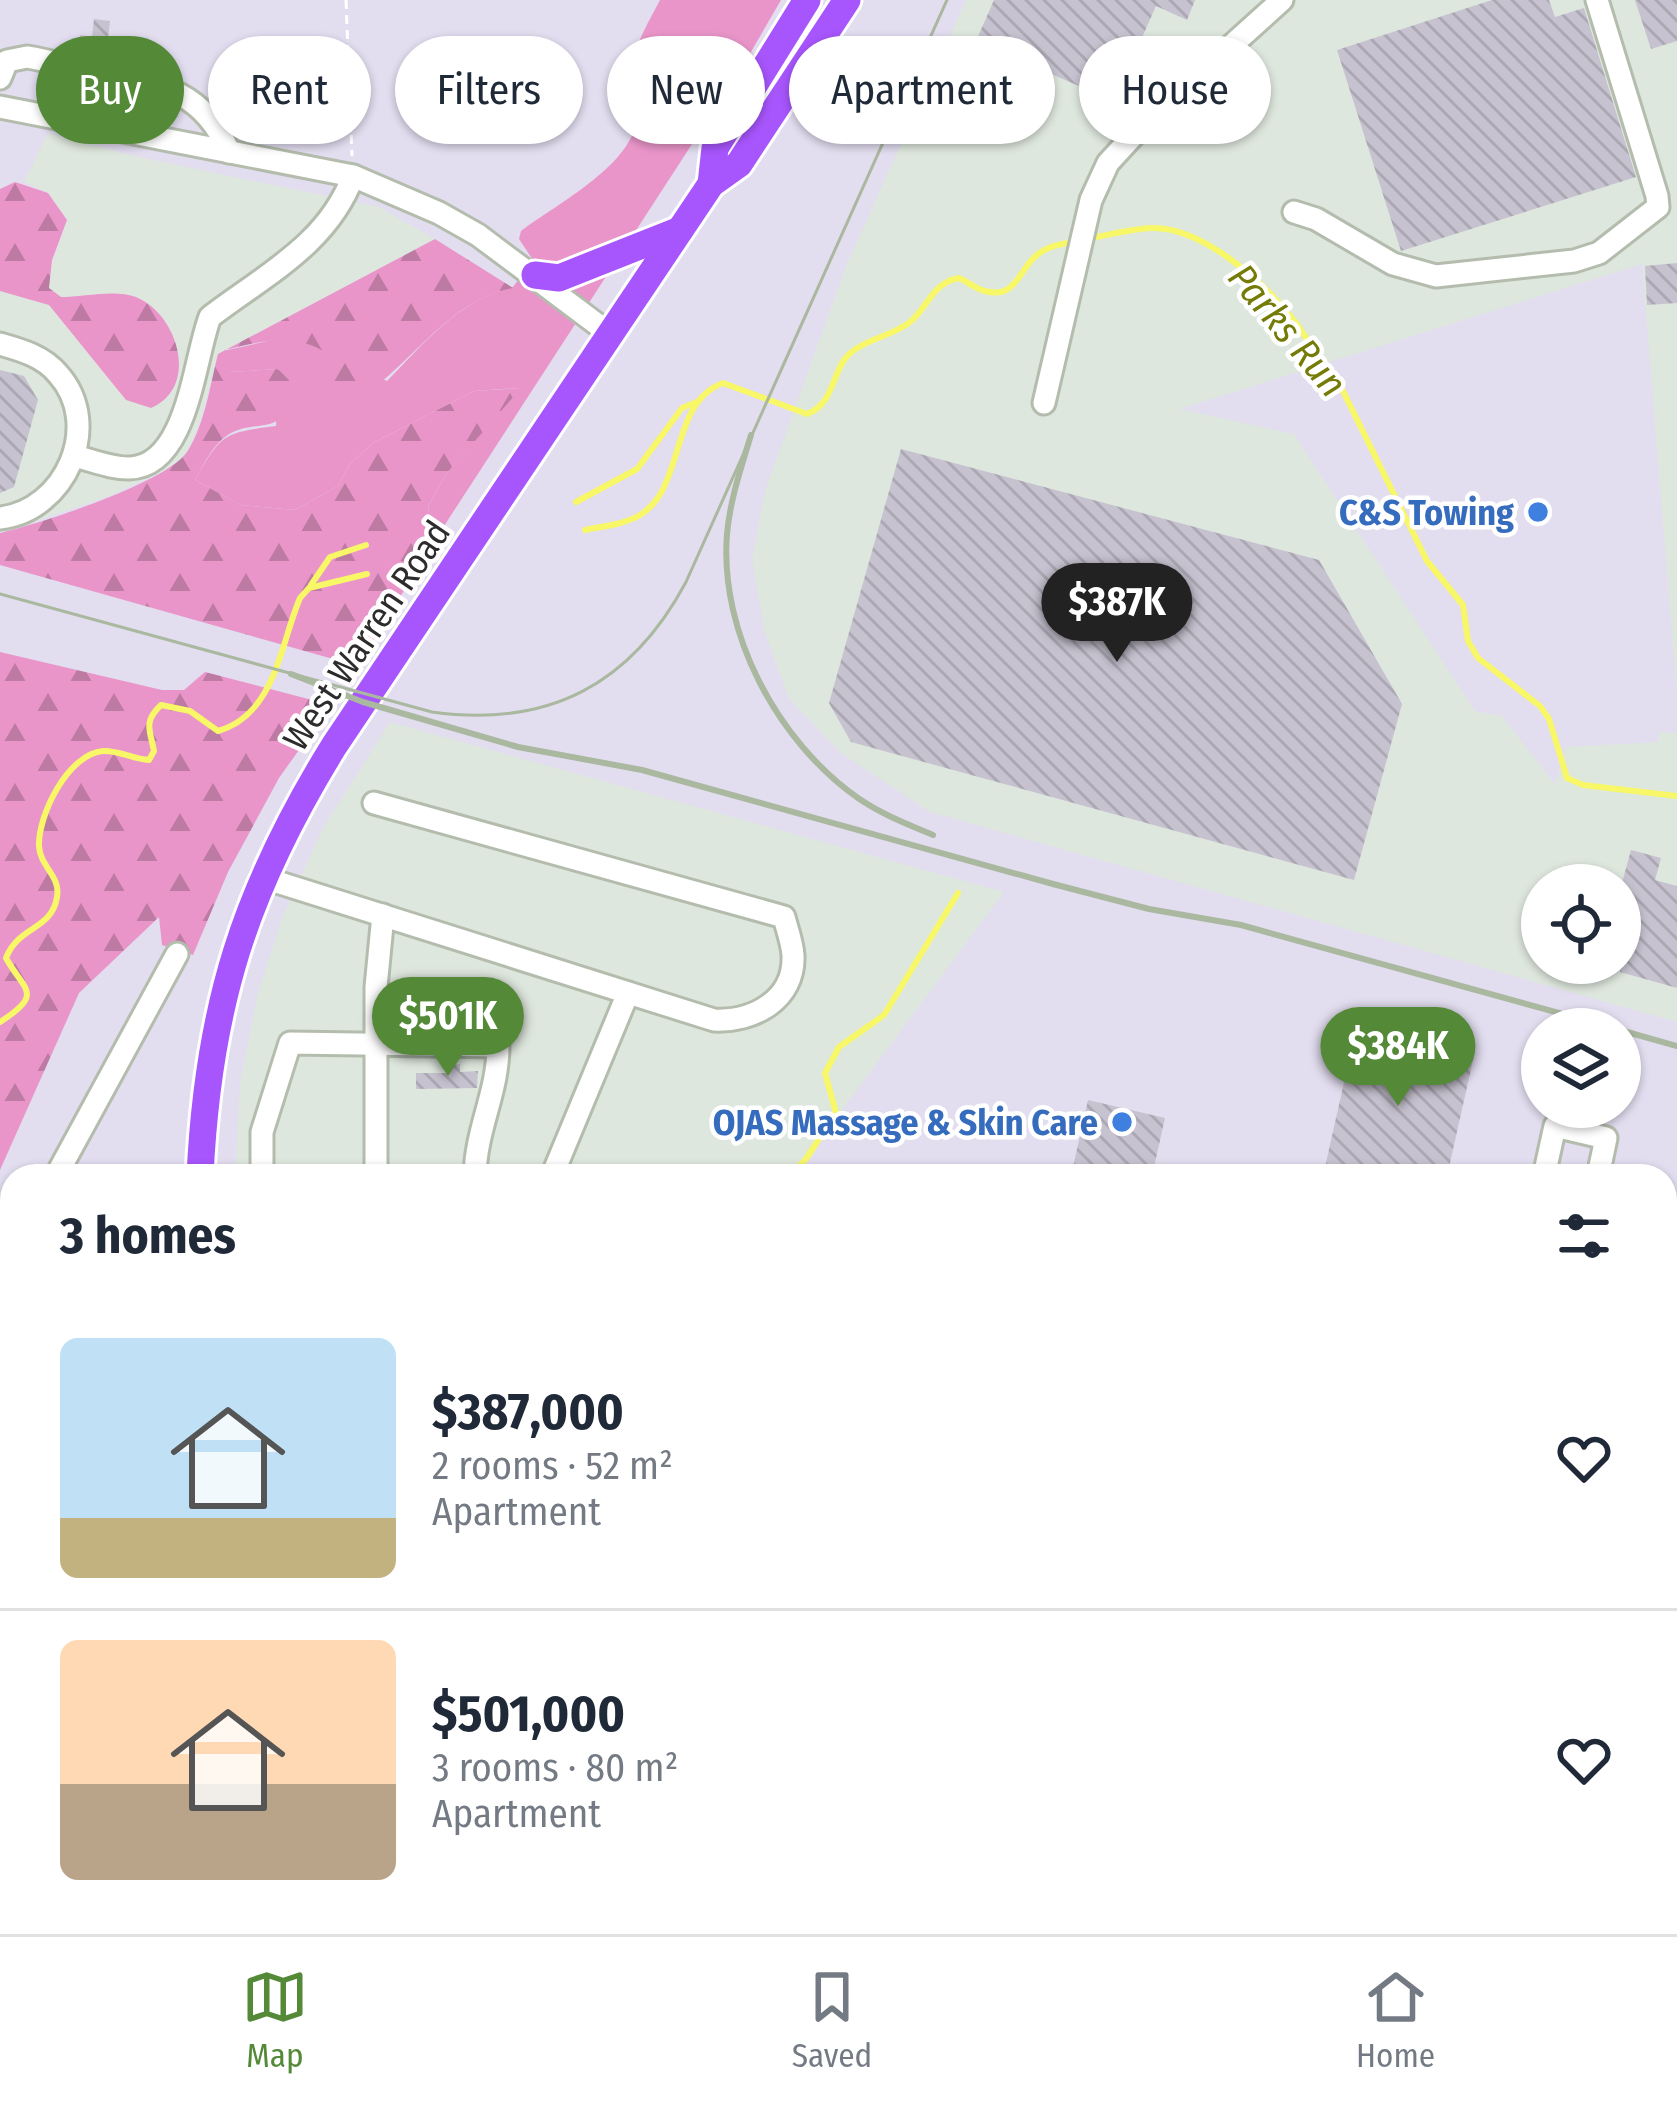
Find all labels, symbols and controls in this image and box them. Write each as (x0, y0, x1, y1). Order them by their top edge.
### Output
chip: Buy (36, 36, 184, 144)
chip: Rent (208, 36, 371, 144)
chip: Filters (395, 36, 583, 144)
chip: New (607, 36, 765, 144)
chip: Apartment (789, 36, 1055, 144)
chip: House (1079, 36, 1271, 144)
water label: Parks Run (1218, 255, 1356, 406)
place label: C&S Towing (1339, 491, 1514, 535)
marker: C&S Towing (1525, 499, 1551, 525)
street label: West Warren Road (274, 512, 460, 759)
pin: $387K (1033, 563, 1201, 665)
text: $387K (1068, 579, 1166, 625)
map controls (1521, 864, 1641, 1128)
button: locate (1521, 864, 1641, 984)
pin: $501K (364, 977, 532, 1079)
text: $501K (399, 993, 497, 1039)
pin: $384K (1314, 1007, 1482, 1109)
button: layers (1521, 1008, 1641, 1128)
text: $384K (1347, 1023, 1449, 1069)
place label: OJAS Massage & Skin Care (713, 1101, 1098, 1145)
marker: OJAS Massage & Skin Care (1109, 1109, 1135, 1135)
icon: filters (1551, 1203, 1617, 1269)
text: 3 homes (60, 1205, 236, 1267)
text: $387,000 (432, 1381, 624, 1443)
icon: home (156, 1386, 300, 1530)
icon: heart (1551, 1425, 1617, 1491)
text: 2 rooms · 52 m² (432, 1443, 673, 1489)
text: Apartment (432, 1489, 601, 1535)
text: $501,000 (432, 1683, 625, 1745)
icon: home (156, 1688, 300, 1832)
icon: heart (1551, 1727, 1617, 1793)
text: 3 rooms · 80 m² (432, 1745, 678, 1791)
text: Apartment (432, 1791, 601, 1837)
tab: Map (242, 1964, 308, 2076)
tab: Saved (792, 1964, 872, 2076)
tab: Home (1356, 1964, 1435, 2076)

